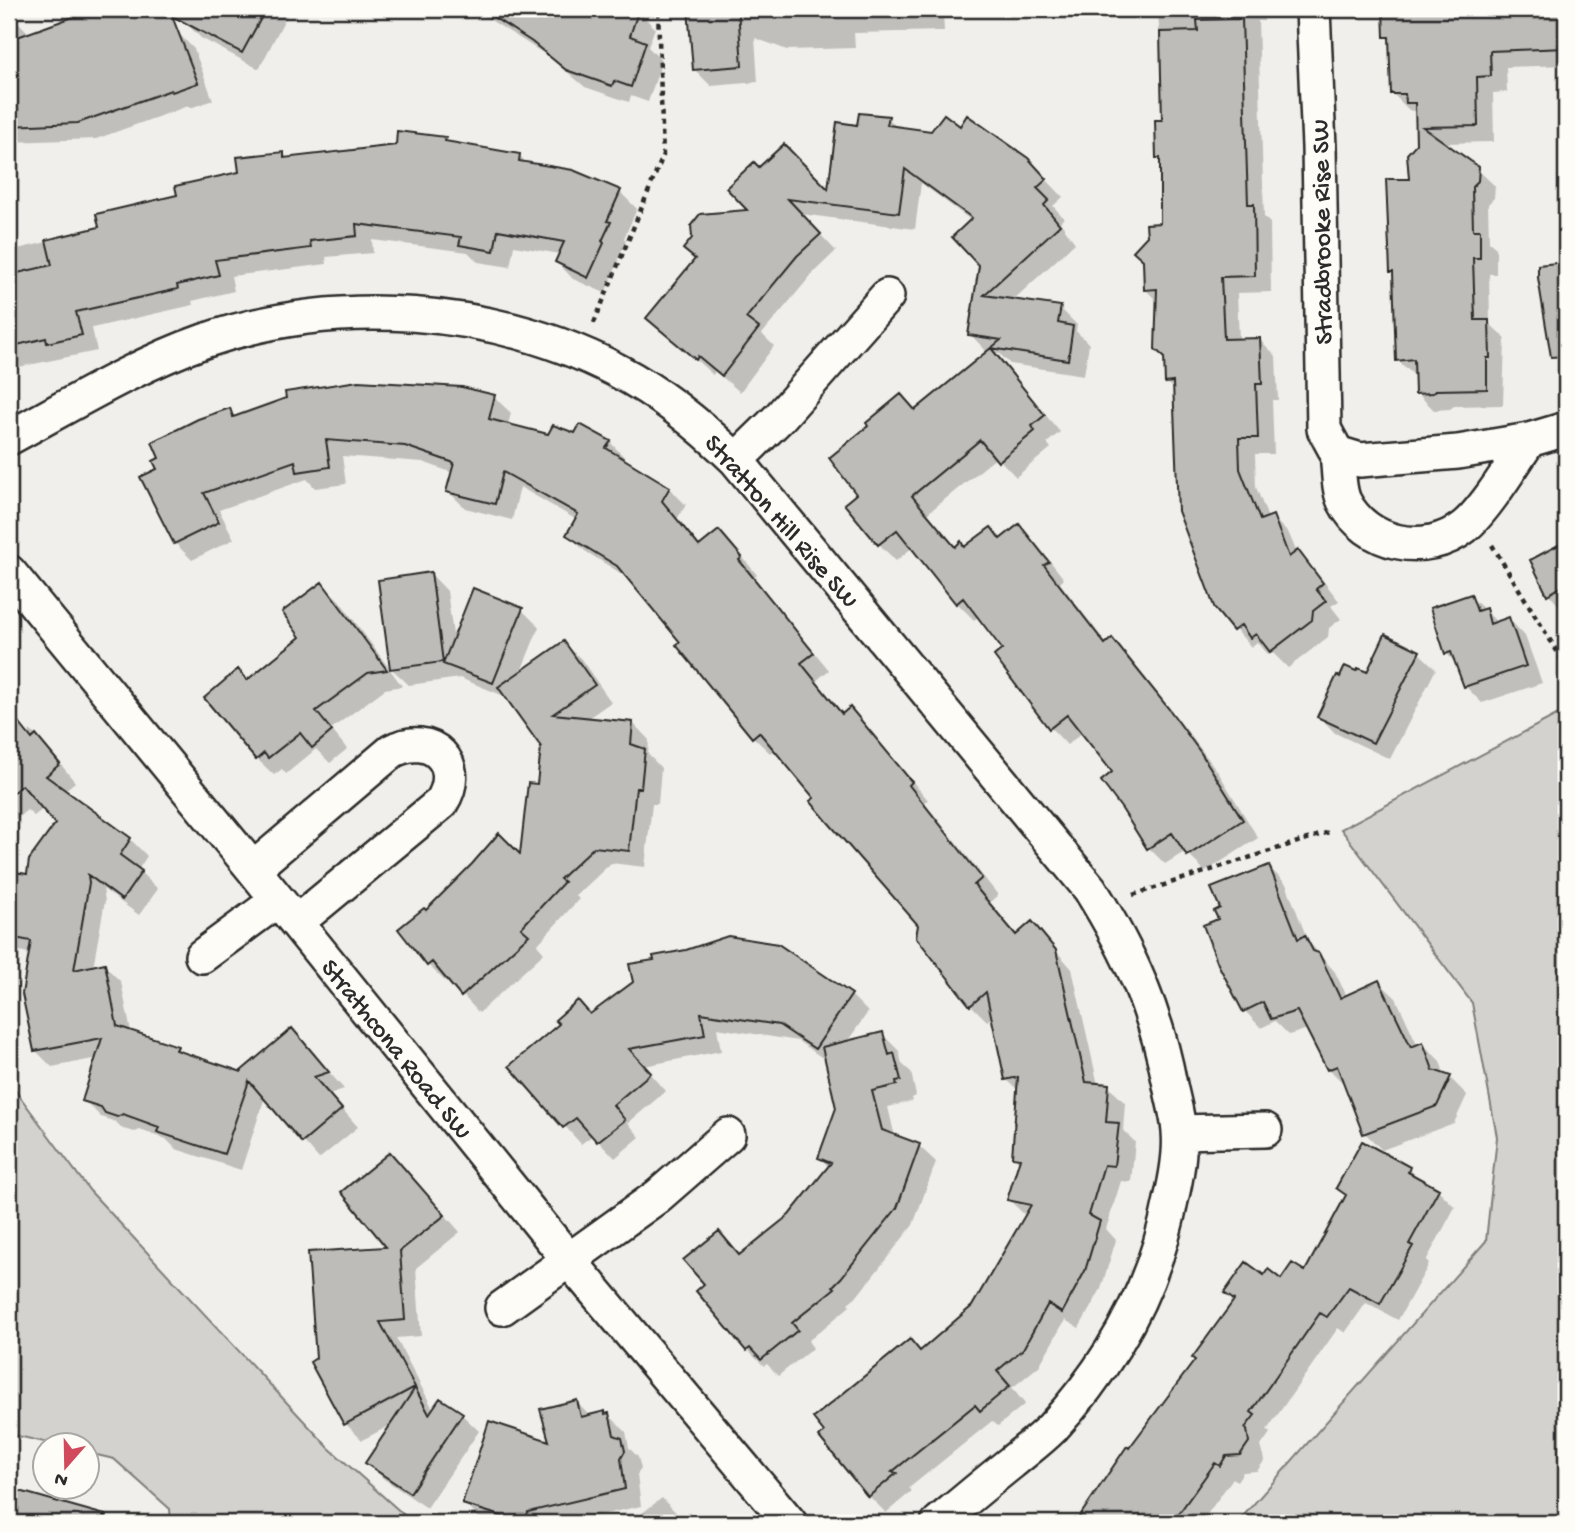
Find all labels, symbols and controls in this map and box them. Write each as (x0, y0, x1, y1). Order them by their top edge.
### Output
street label: Stradbrooke Rise SW (1307, 119, 1342, 345)
street label: Stratton Hill Rise SW (696, 430, 864, 616)
street label: Strathcona Road SW (312, 954, 477, 1147)
north arrow (32, 1430, 102, 1500)
text: N (52, 1466, 71, 1492)

